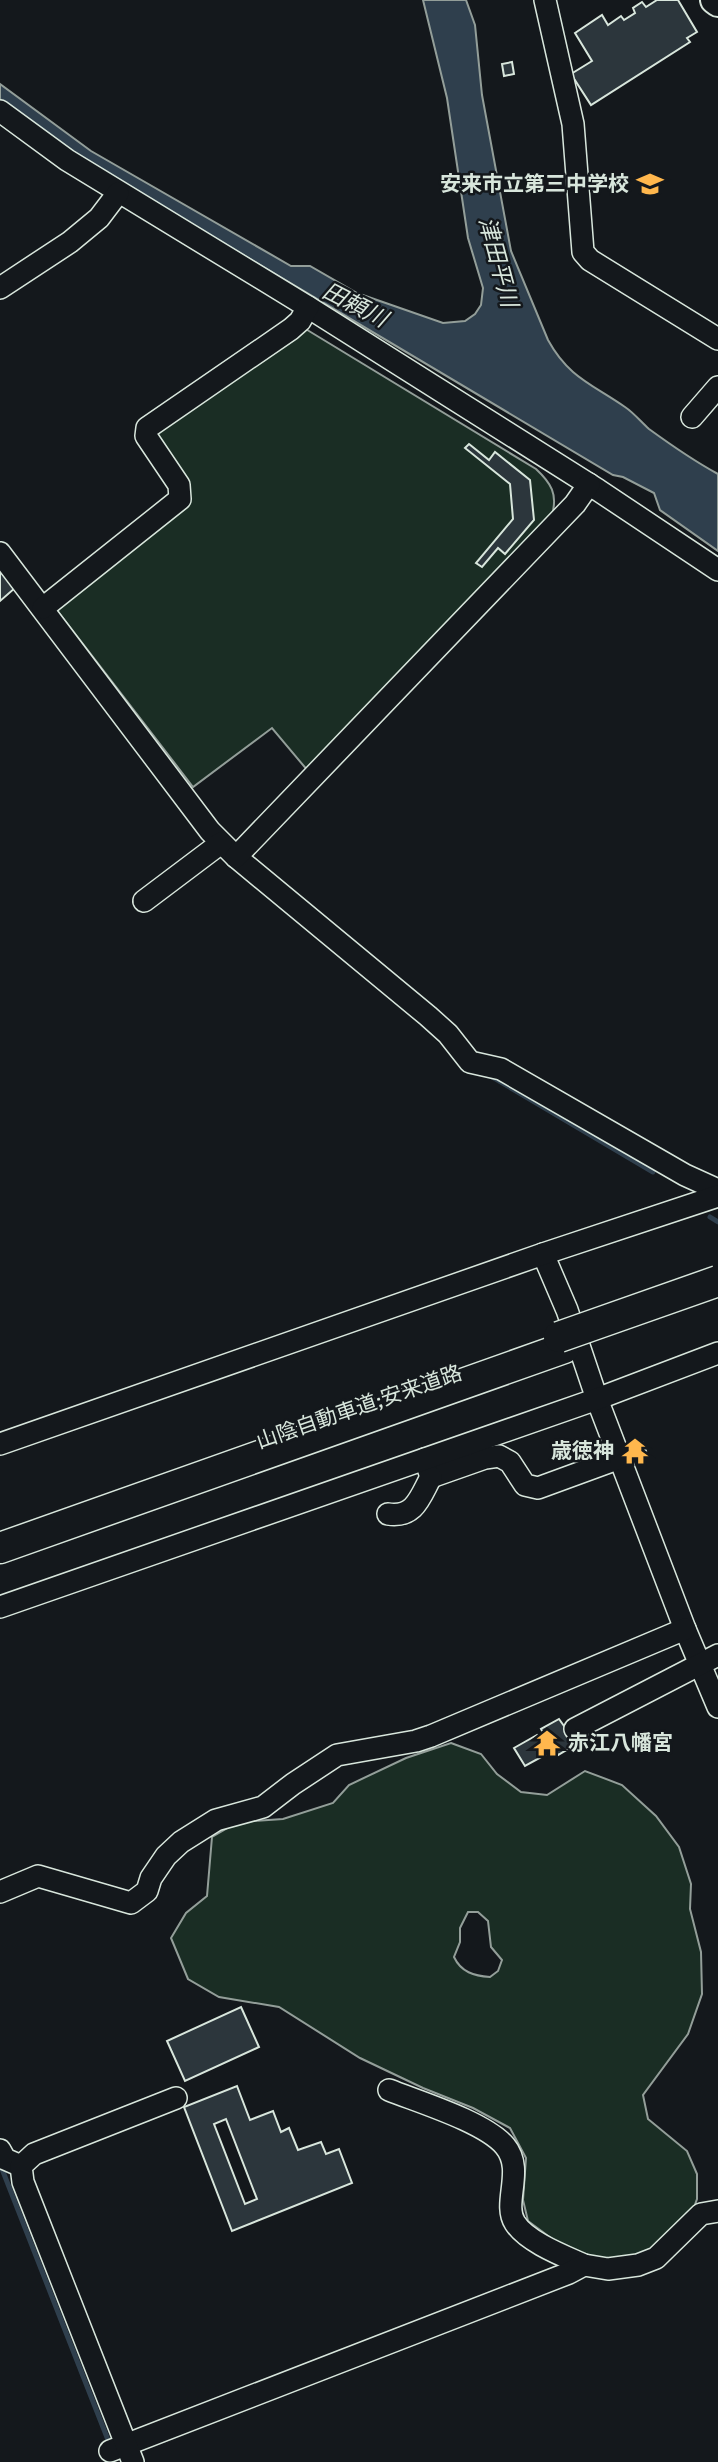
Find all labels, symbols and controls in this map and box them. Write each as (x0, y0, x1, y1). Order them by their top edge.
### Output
school or university icon: 安来市立第三中学校 (635, 169, 665, 199)
place label: 安来市立第三中学校 (440, 171, 629, 197)
water label: 津田平川 (472, 214, 525, 313)
water label: 田頼川 (318, 276, 395, 335)
street label: 山陰自動車道;安来道路 (253, 1360, 465, 1454)
temple icon: 歳徳神 (620, 1436, 650, 1466)
place label: 歳徳神 (551, 1438, 614, 1464)
temple icon: 赤江八幡宮 (532, 1728, 562, 1758)
place label: 赤江八幡宮 (568, 1730, 673, 1756)

